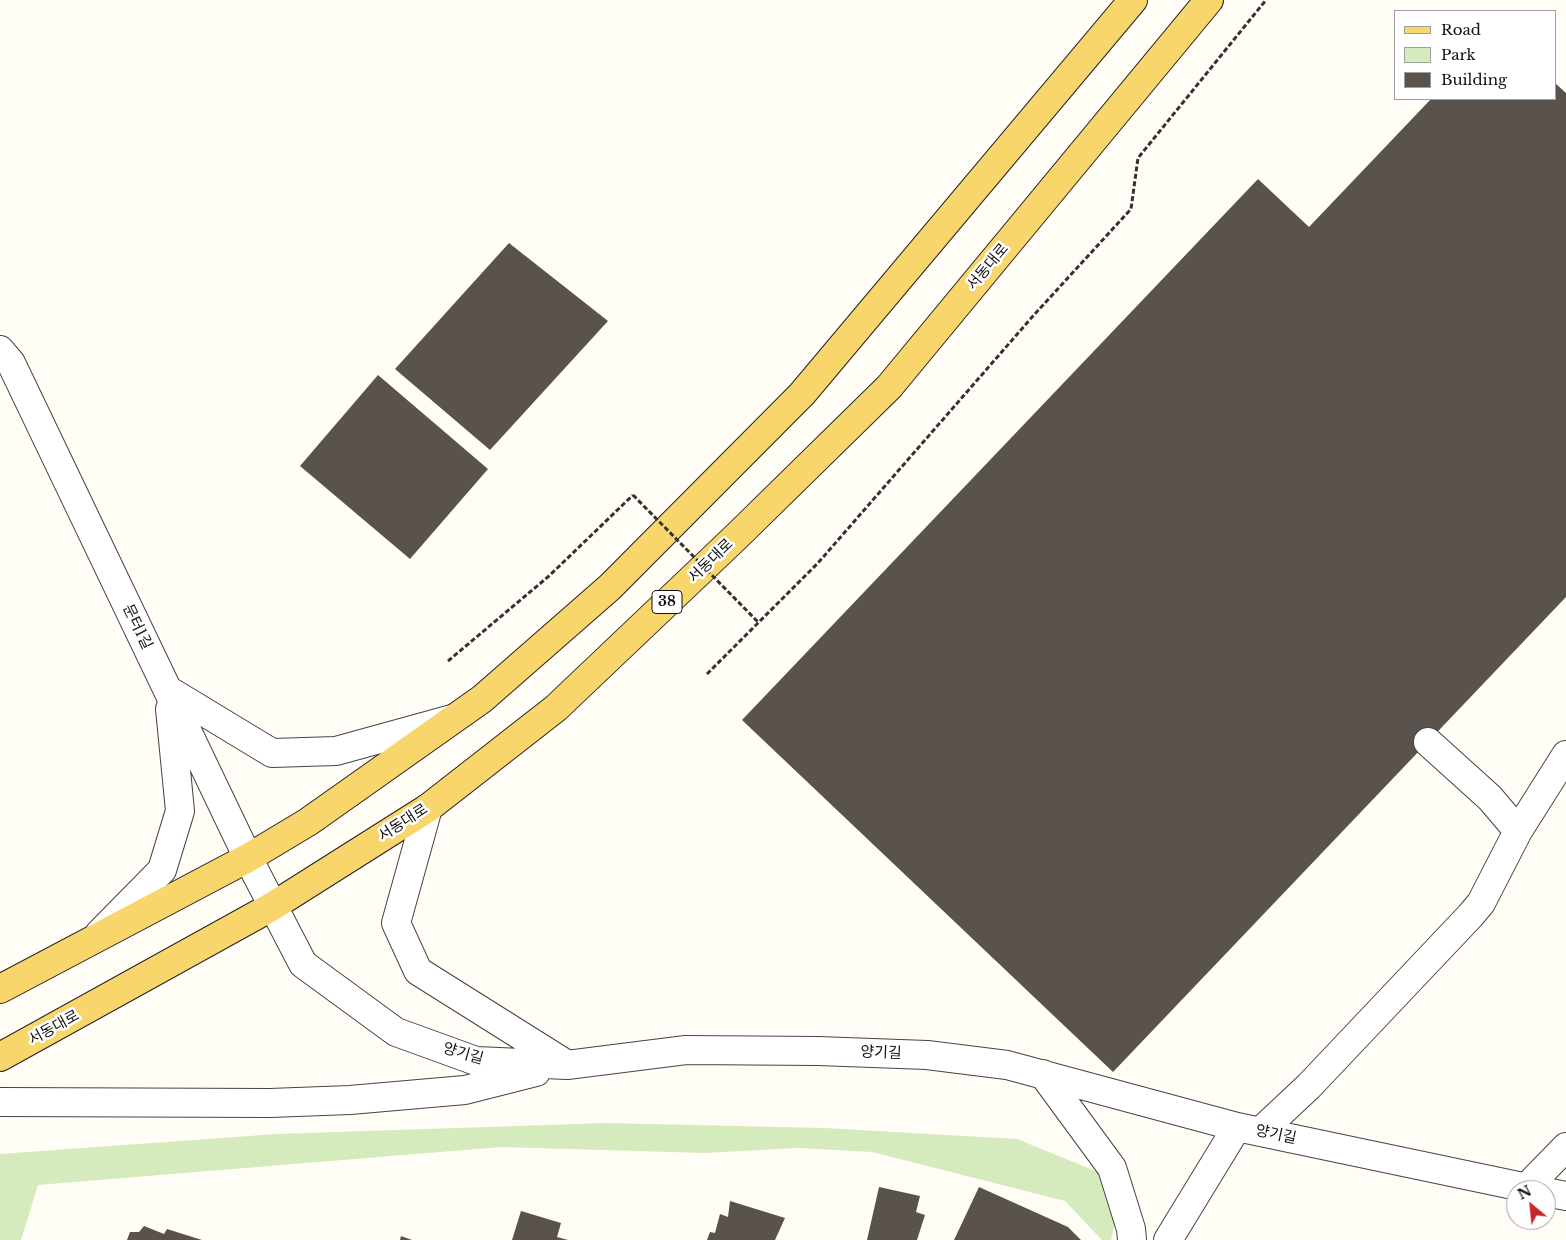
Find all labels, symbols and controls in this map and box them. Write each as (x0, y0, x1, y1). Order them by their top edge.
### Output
legend (1394, 10, 1556, 100)
text: Road (1441, 20, 1481, 39)
text: Park (1441, 45, 1476, 64)
text: Building (1441, 70, 1507, 89)
street label: 서동대로 (963, 240, 1013, 294)
street label: 서동대로 (685, 535, 737, 587)
road number: 38 (652, 590, 682, 614)
street label: 문터1길 (118, 601, 156, 653)
street label: 서동대로 (375, 800, 431, 846)
street label: 서동대로 (25, 1007, 83, 1049)
street label: 양기길 (441, 1040, 485, 1068)
street label: 양기길 (860, 1043, 902, 1063)
street label: 양기길 (1254, 1122, 1298, 1148)
north arrow (1506, 1180, 1556, 1230)
text: N (1514, 1182, 1534, 1204)

